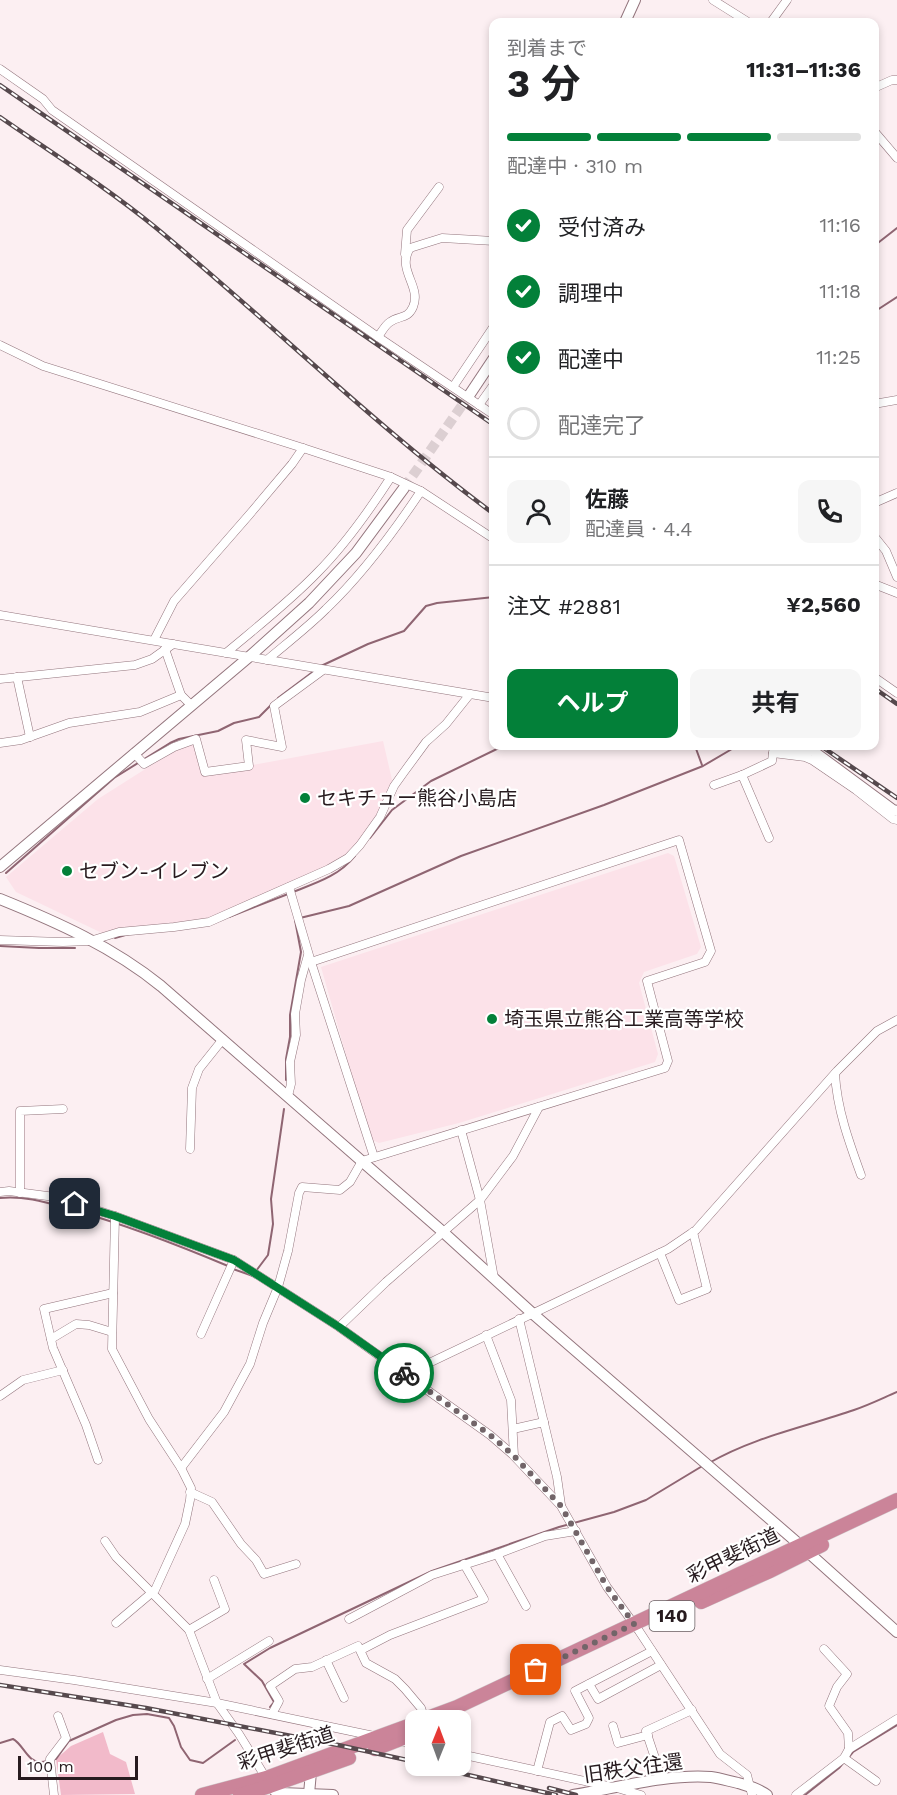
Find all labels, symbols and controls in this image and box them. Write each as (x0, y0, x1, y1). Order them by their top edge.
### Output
text: 到着まで (507, 36, 587, 60)
text: 11:31–11:36 (746, 57, 861, 82)
text: 3 分 (507, 61, 580, 106)
text: 配達中 · 310 m (507, 154, 643, 178)
icon: check (507, 209, 540, 242)
text: 11:16 (820, 213, 861, 237)
text: 受付済み (558, 215, 646, 240)
icon: check (507, 275, 540, 308)
text: 11:18 (819, 279, 861, 303)
text: 調理中 (558, 281, 624, 306)
icon: check (507, 341, 540, 374)
text: 11:25 (816, 345, 861, 369)
text: 配達中 (558, 347, 624, 372)
text: 配達完了 (558, 413, 646, 438)
button: person (507, 480, 570, 543)
button: phone (798, 480, 861, 543)
text: 佐藤 (585, 487, 629, 512)
text: 配達員 · 4.4 (585, 517, 693, 541)
text: ¥2,560 (786, 592, 861, 617)
text: 注文 #2881 (507, 594, 621, 619)
button: ヘルプ (507, 669, 678, 738)
button: 共有 (690, 669, 861, 738)
place label: セキチュー熊谷小島店 (317, 786, 517, 810)
marker: セキチュー熊谷小島店 (298, 791, 312, 805)
place label: セブン-イレブン (79, 859, 229, 883)
marker: セブン-イレブン (60, 864, 74, 878)
place label: 埼玉県立熊谷工業高等学校 (504, 1007, 744, 1031)
marker: 埼玉県立熊谷工業高等学校 (485, 1012, 499, 1026)
pin (49, 1178, 100, 1229)
icon: home (58, 1187, 91, 1220)
courier (374, 1343, 434, 1403)
icon: bike (388, 1357, 421, 1390)
street label: 彩甲斐街道 (683, 1522, 783, 1588)
road number: 140 (650, 1601, 694, 1631)
pin (510, 1644, 561, 1695)
icon: bag (519, 1653, 552, 1686)
north arrow (405, 1710, 471, 1776)
map controls (405, 1710, 471, 1776)
street label: 彩甲斐街道 (235, 1721, 337, 1775)
street label: 旧秩父往還 (582, 1749, 684, 1787)
scale bar (18, 1753, 138, 1780)
text: 100 m (27, 1757, 74, 1776)

